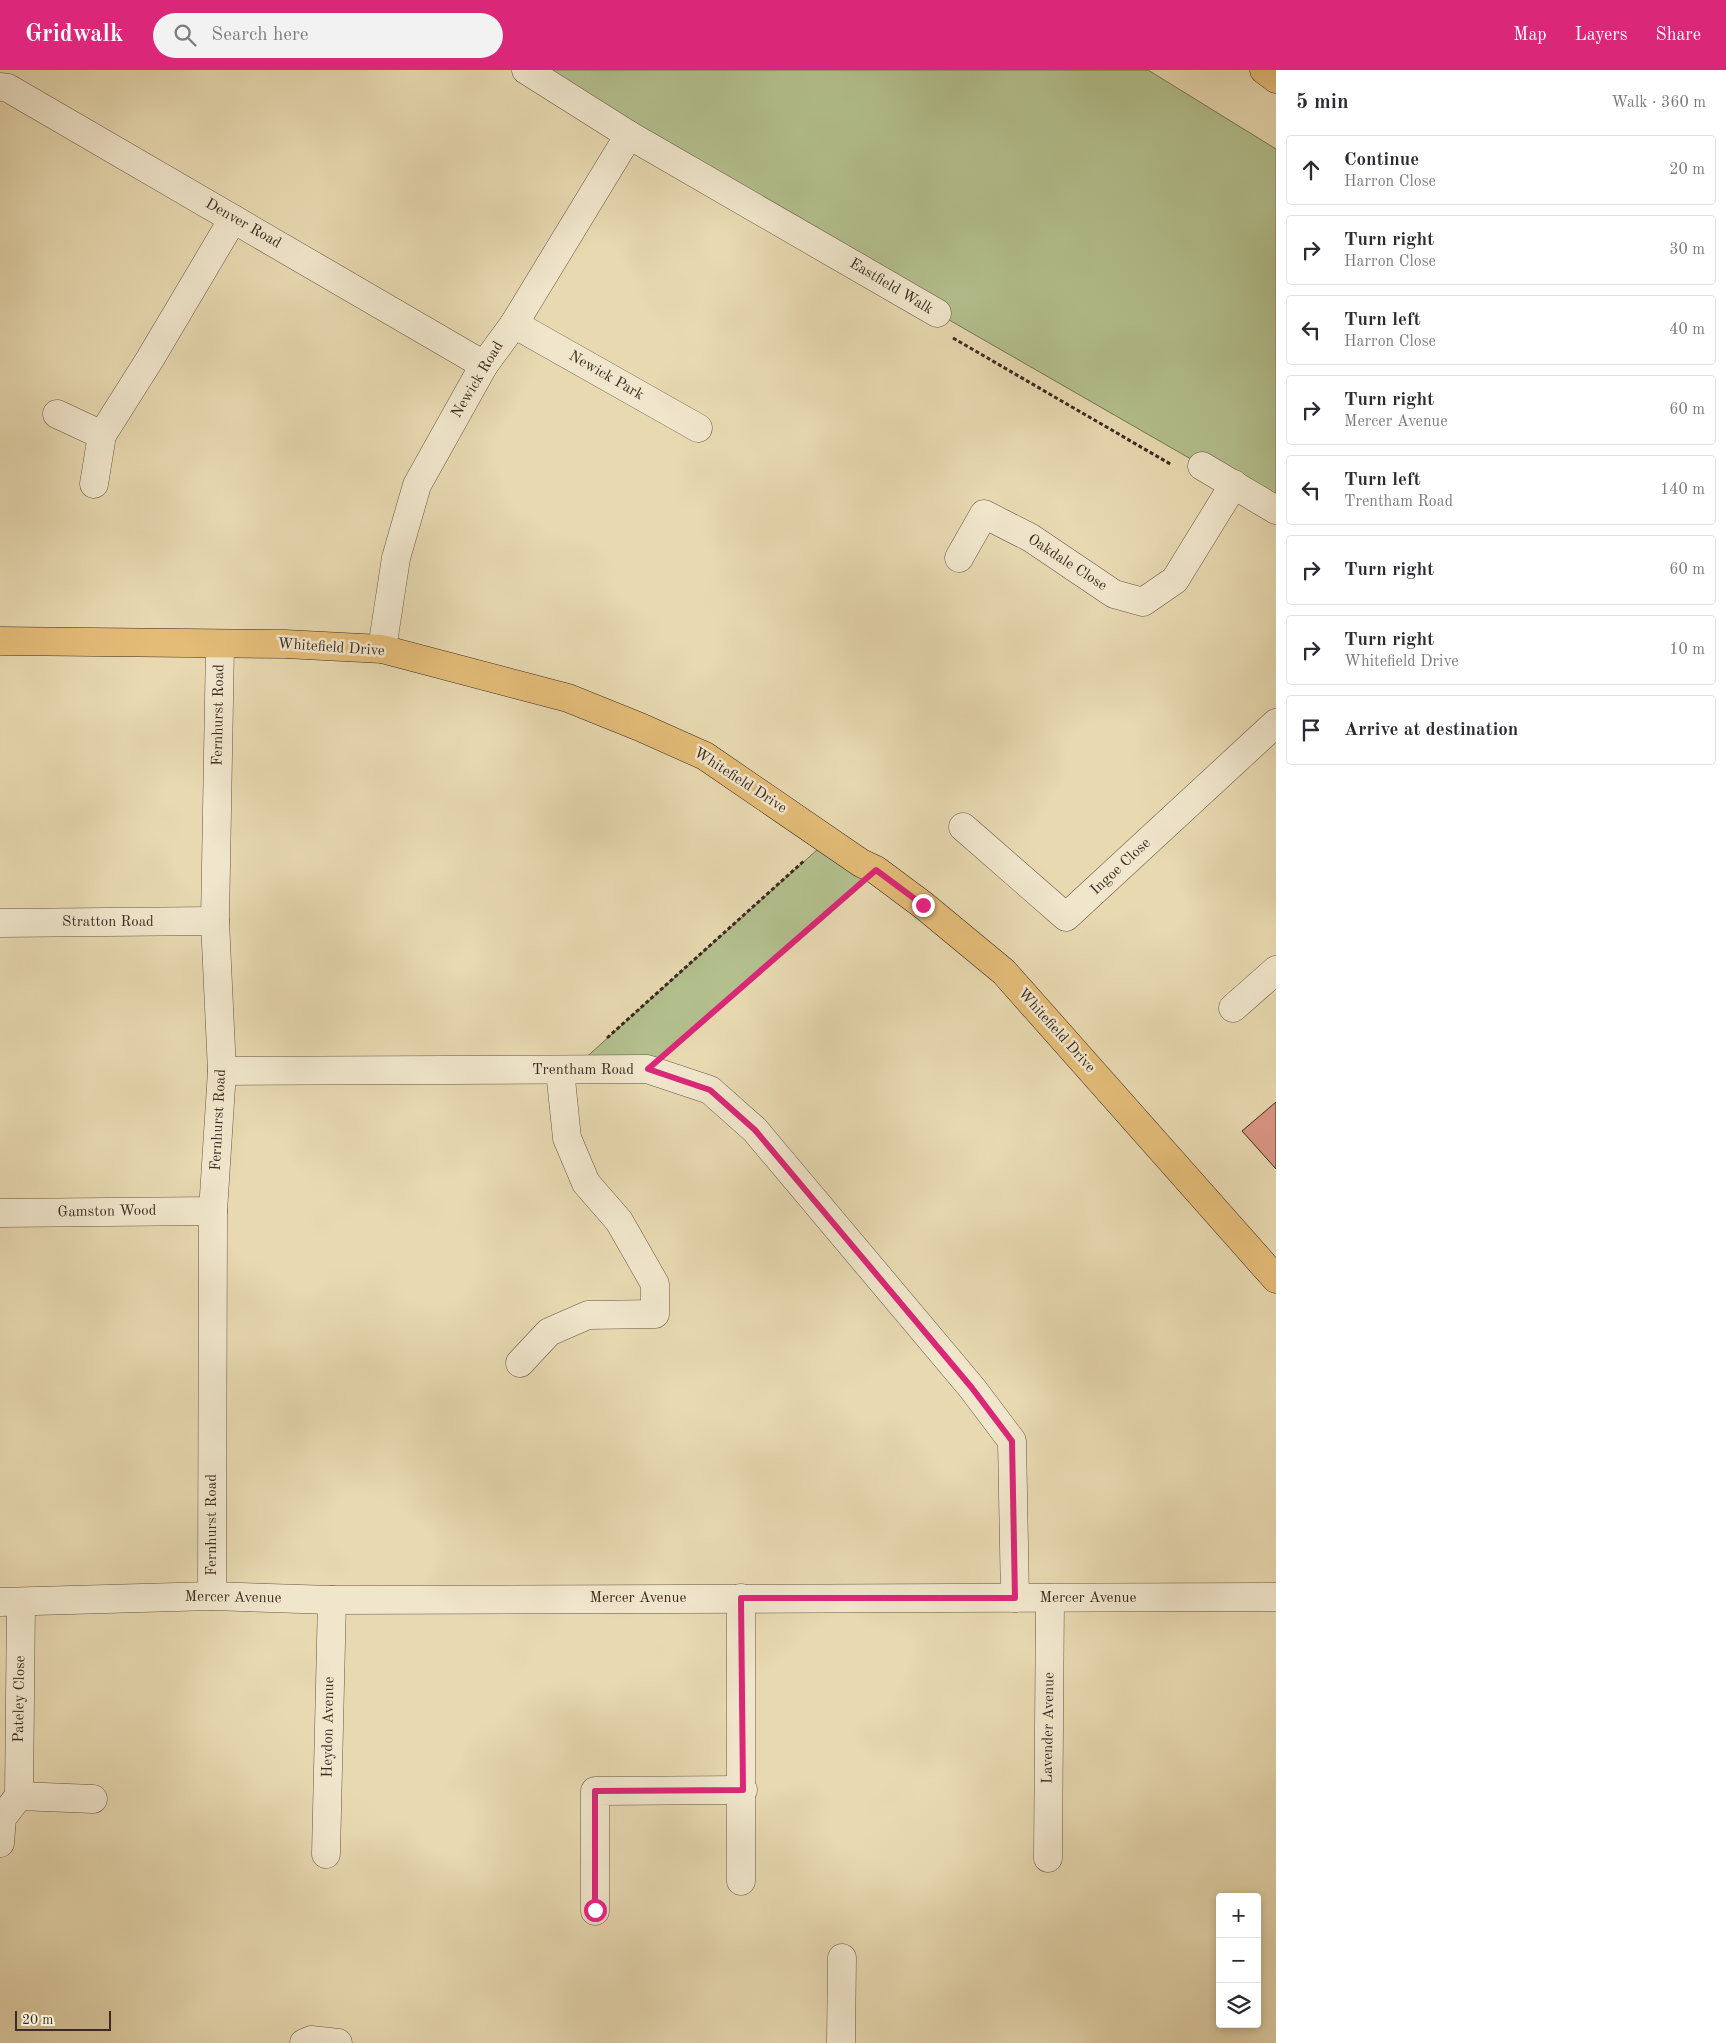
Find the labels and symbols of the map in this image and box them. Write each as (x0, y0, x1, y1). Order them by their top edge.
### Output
street label: Denver Road (203, 196, 284, 252)
street label: Eastfield Walk (847, 256, 936, 318)
street label: Newick Road (449, 339, 507, 421)
street label: Newick Park (566, 349, 646, 403)
street label: Oakdale Close (1025, 532, 1109, 594)
street label: Whitefield Drive (277, 637, 385, 659)
street label: Fernhurst Road (211, 664, 227, 766)
street label: Whitefield Drive (691, 745, 789, 817)
street label: Ingoe Close (1088, 836, 1154, 898)
route end (912, 894, 935, 917)
street label: Stratton Road (62, 915, 154, 930)
street label: Whitefield Drive (1015, 986, 1098, 1076)
street label: Trentham Road (532, 1063, 634, 1078)
street label: Fernhurst Road (209, 1069, 229, 1171)
street label: Gamston Wood (57, 1204, 157, 1220)
street label: Fernhurst Road (205, 1474, 220, 1576)
street label: Mercer Avenue (184, 1590, 282, 1606)
street label: Mercer Avenue (589, 1591, 687, 1606)
street label: Mercer Avenue (1039, 1591, 1137, 1606)
street label: Pateley Close (12, 1655, 28, 1743)
street label: Lavender Avenue (1041, 1672, 1057, 1784)
street label: Heydon Avenue (321, 1676, 337, 1778)
route start (584, 1899, 607, 1922)
scale bar (15, 2008, 111, 2031)

